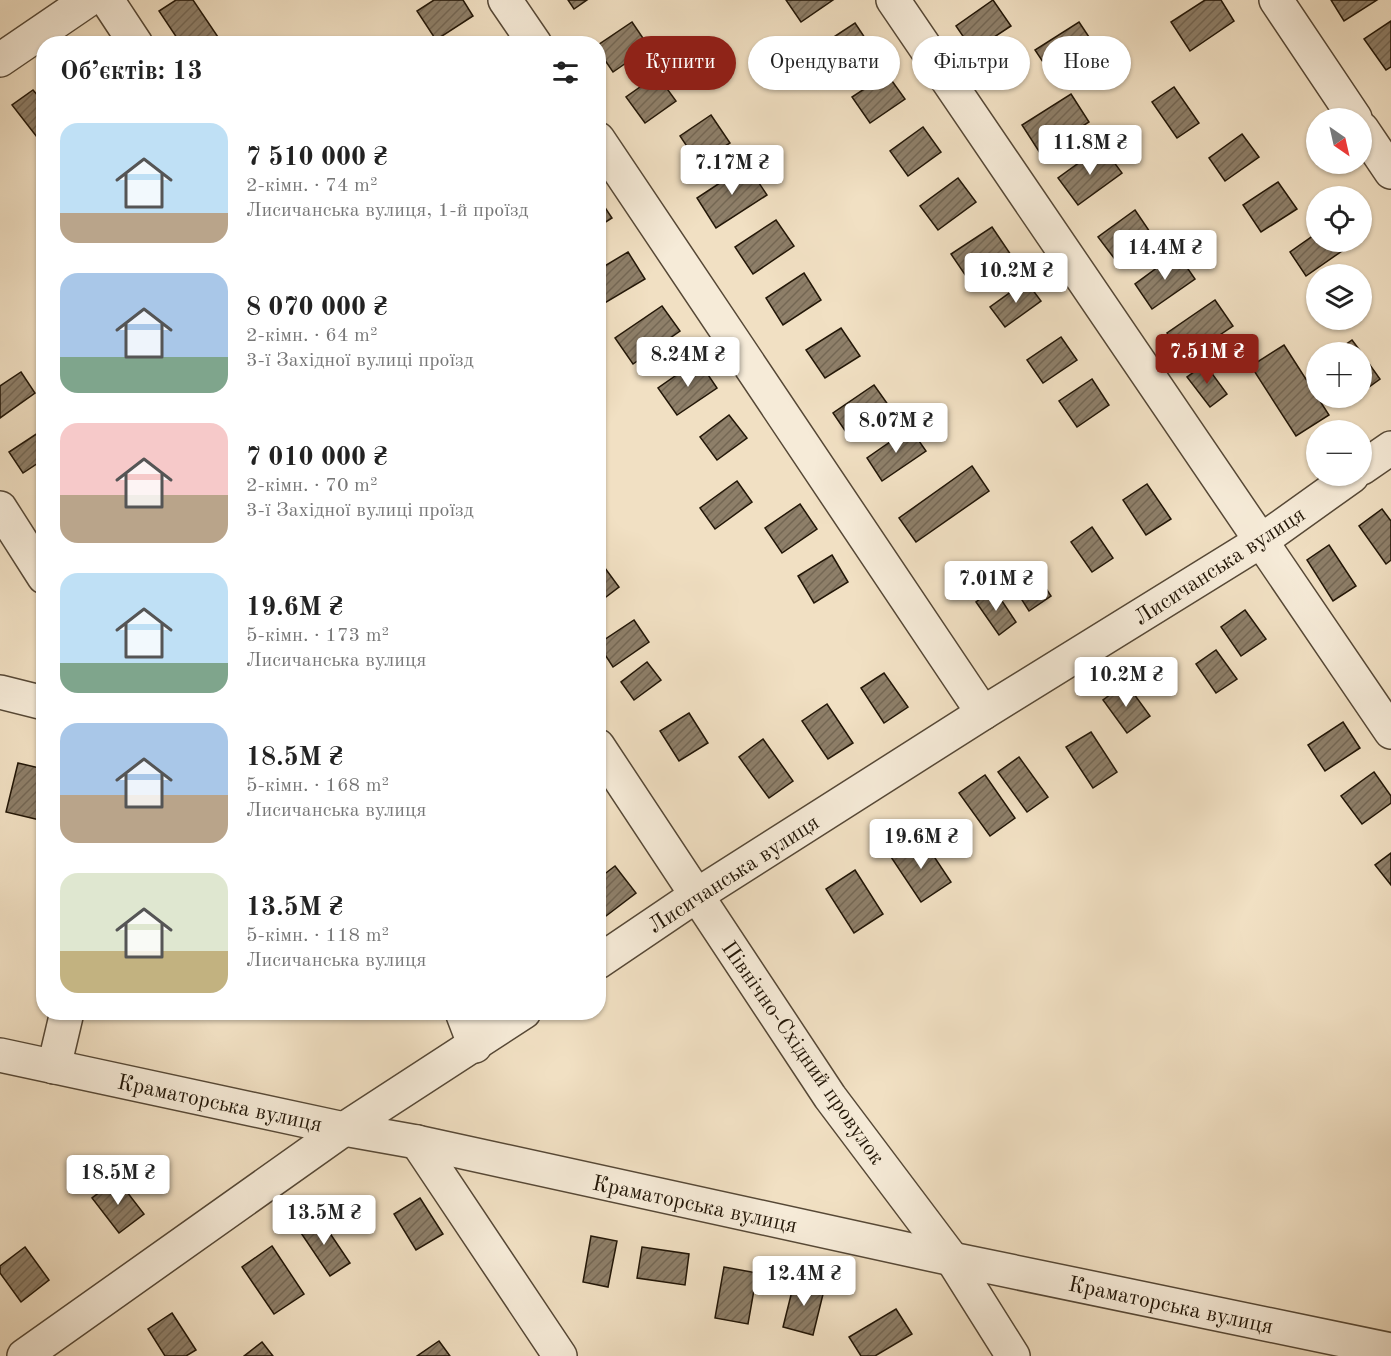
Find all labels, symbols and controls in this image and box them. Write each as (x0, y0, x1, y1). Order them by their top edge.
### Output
chip: Купити (624, 36, 736, 90)
chip: Орендувати (748, 36, 900, 90)
chip: Фільтри (912, 36, 1030, 90)
chip: Нове (1042, 36, 1131, 90)
icon: filters (549, 56, 582, 89)
text: Об’єктів: 13 (60, 59, 202, 85)
north arrow (1306, 108, 1372, 174)
map controls (1306, 108, 1372, 486)
pin: 11.8M ₴ (1035, 125, 1145, 176)
text: 11.8M ₴ (1053, 134, 1127, 154)
text: 7 510 000 ₴ (246, 145, 388, 171)
pin: 7.17M ₴ (677, 145, 787, 196)
icon: home (108, 147, 180, 219)
text: 7.17M ₴ (695, 154, 769, 174)
text: 2-кімн. · 74 m² (246, 176, 378, 196)
button: locate (1306, 186, 1372, 252)
text: Лисичанська вулиця, 1-й проїзд (246, 201, 528, 221)
pin: 14.4M ₴ (1110, 230, 1220, 281)
text: 14.4M ₴ (1128, 239, 1202, 259)
pin: 10.2M ₴ (961, 253, 1071, 304)
text: 10.2M ₴ (979, 262, 1053, 282)
button: layers (1306, 264, 1372, 330)
text: 8 070 000 ₴ (246, 295, 388, 321)
icon: home (108, 297, 180, 369)
text: 2-кімн. · 64 m² (246, 326, 378, 346)
pin: 7.51M ₴ (1152, 334, 1262, 385)
pin: 8.24M ₴ (633, 337, 743, 388)
button: + (1306, 342, 1372, 408)
text: 7.51M ₴ (1170, 343, 1244, 363)
text: 8.24M ₴ (651, 346, 725, 366)
text: 3-ї Західної вулиці проїзд (246, 351, 474, 371)
pin: 8.07M ₴ (841, 403, 951, 454)
text: 8.07M ₴ (859, 412, 933, 432)
button: − (1306, 420, 1372, 486)
text: 7 010 000 ₴ (246, 445, 388, 471)
icon: home (108, 447, 180, 519)
text: 2-кімн. · 70 m² (246, 476, 378, 496)
text: 3-ї Західної вулиці проїзд (246, 501, 474, 521)
street label: Лисичанська вулиця (1131, 503, 1309, 630)
pin: 7.01M ₴ (941, 561, 1051, 612)
text: 7.01M ₴ (959, 570, 1033, 590)
text: 19.6M ₴ (246, 595, 343, 621)
icon: home (108, 597, 180, 669)
text: 5-кімн. · 173 m² (246, 626, 389, 646)
text: Лисичанська вулиця (246, 651, 426, 671)
pin: 10.2M ₴ (1071, 657, 1181, 708)
text: 10.2M ₴ (1089, 666, 1163, 686)
text: 18.5M ₴ (246, 745, 343, 771)
icon: home (108, 747, 180, 819)
text: 5-кімн. · 168 m² (246, 776, 389, 796)
text: Лисичанська вулиця (246, 801, 426, 821)
street label: Лисичанська вулиця (645, 811, 823, 938)
pin: 19.6M ₴ (866, 819, 976, 870)
text: 19.6M ₴ (884, 828, 958, 848)
text: 13.5M ₴ (246, 895, 343, 921)
icon: home (108, 897, 180, 969)
text: 5-кімн. · 118 m² (246, 926, 389, 946)
street label: Північно-Східний провулок (717, 937, 888, 1169)
text: Лисичанська вулиця (246, 951, 426, 971)
street label: Краматорська вулиця (115, 1072, 324, 1136)
pin: 18.5M ₴ (63, 1155, 173, 1206)
text: 18.5M ₴ (81, 1164, 155, 1184)
street label: Краматорська вулиця (590, 1173, 799, 1237)
pin: 13.5M ₴ (269, 1195, 379, 1246)
text: 13.5M ₴ (287, 1204, 361, 1224)
pin: 12.4M ₴ (749, 1256, 859, 1307)
text: 12.4M ₴ (767, 1265, 841, 1285)
street label: Краматорська вулиця (1066, 1274, 1275, 1338)

